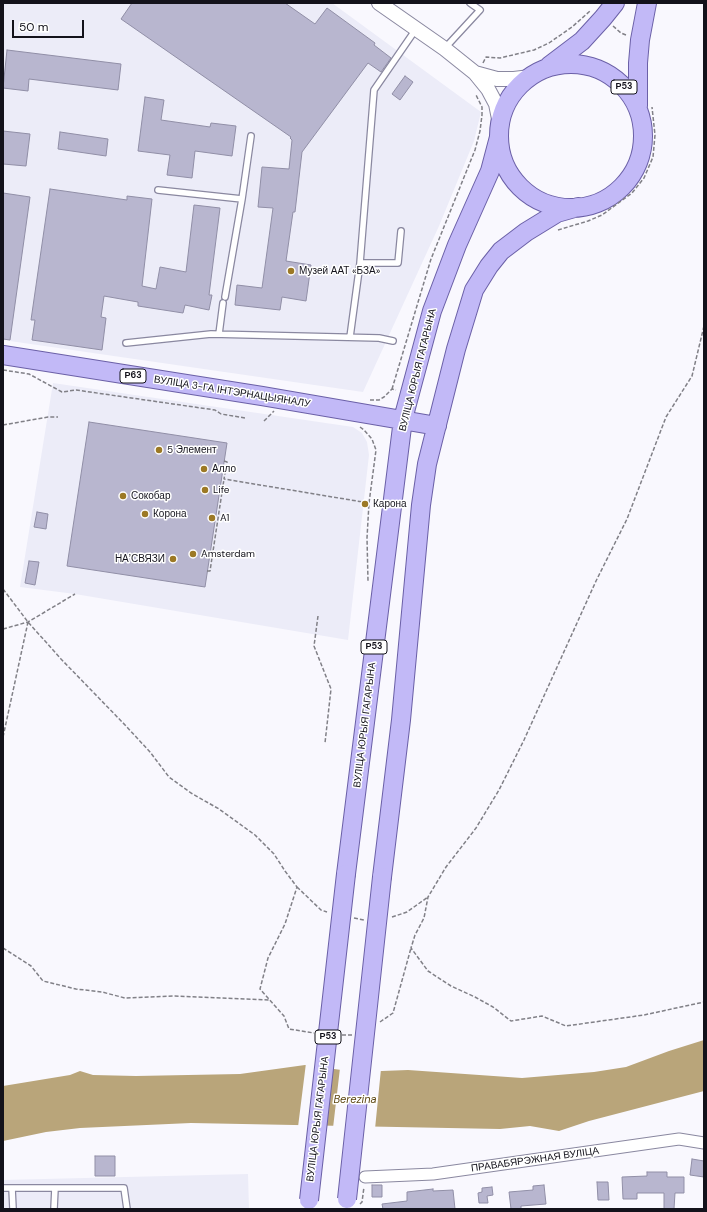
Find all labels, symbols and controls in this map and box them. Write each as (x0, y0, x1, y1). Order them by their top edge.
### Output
scale bar (14, 12, 86, 38)
text: 50 m (19, 19, 48, 35)
road number: Р53 (611, 80, 637, 94)
place label: Музей ААТ «БЗА» (299, 265, 380, 277)
marker: Музей ААТ «БЗА» (286, 266, 296, 276)
street label: ВУЛІЦА ЮРЫЯ ГАГАРЫНА (397, 307, 439, 433)
road number: Р63 (120, 369, 146, 383)
street label: ВУЛІЦА 3-ГА ІНТЭРНАЦЫЯНАЛУ (153, 374, 311, 410)
place label: 5 Элемент (167, 444, 217, 456)
marker: 5 Элемент (154, 445, 164, 455)
place label: Алло (212, 463, 236, 475)
marker: Алло (199, 464, 209, 474)
place label: Life (213, 484, 230, 496)
marker: Life (200, 485, 210, 495)
place label: Сокобар (131, 490, 170, 502)
marker: Сокобар (118, 491, 128, 501)
place label: Карона (373, 498, 407, 510)
marker: Карона (360, 499, 370, 509)
place label: Корона (153, 508, 187, 520)
marker: Корона (140, 509, 150, 519)
place label: A1 (220, 512, 229, 524)
marker: A1 (207, 513, 217, 523)
place label: Amsterdam (201, 548, 255, 560)
marker: Amsterdam (188, 549, 198, 559)
place label: НАʼСВЯЗИ (115, 553, 165, 565)
marker: НАʼСВЯЗИ (168, 554, 178, 564)
road number: Р53 (361, 640, 387, 654)
street label: ВУЛІЦА ЮРЫЯ ГАГАРЫНА (351, 662, 379, 788)
road number: Р53 (315, 1030, 341, 1044)
street label: ВУЛІЦА ЮРЫЯ ГАГАРЫНА (304, 1056, 332, 1182)
water label: Berezina (333, 1093, 377, 1107)
street label: ПРАВАБЯРЭЖНАЯ ВУЛІЦА (470, 1145, 600, 1175)

